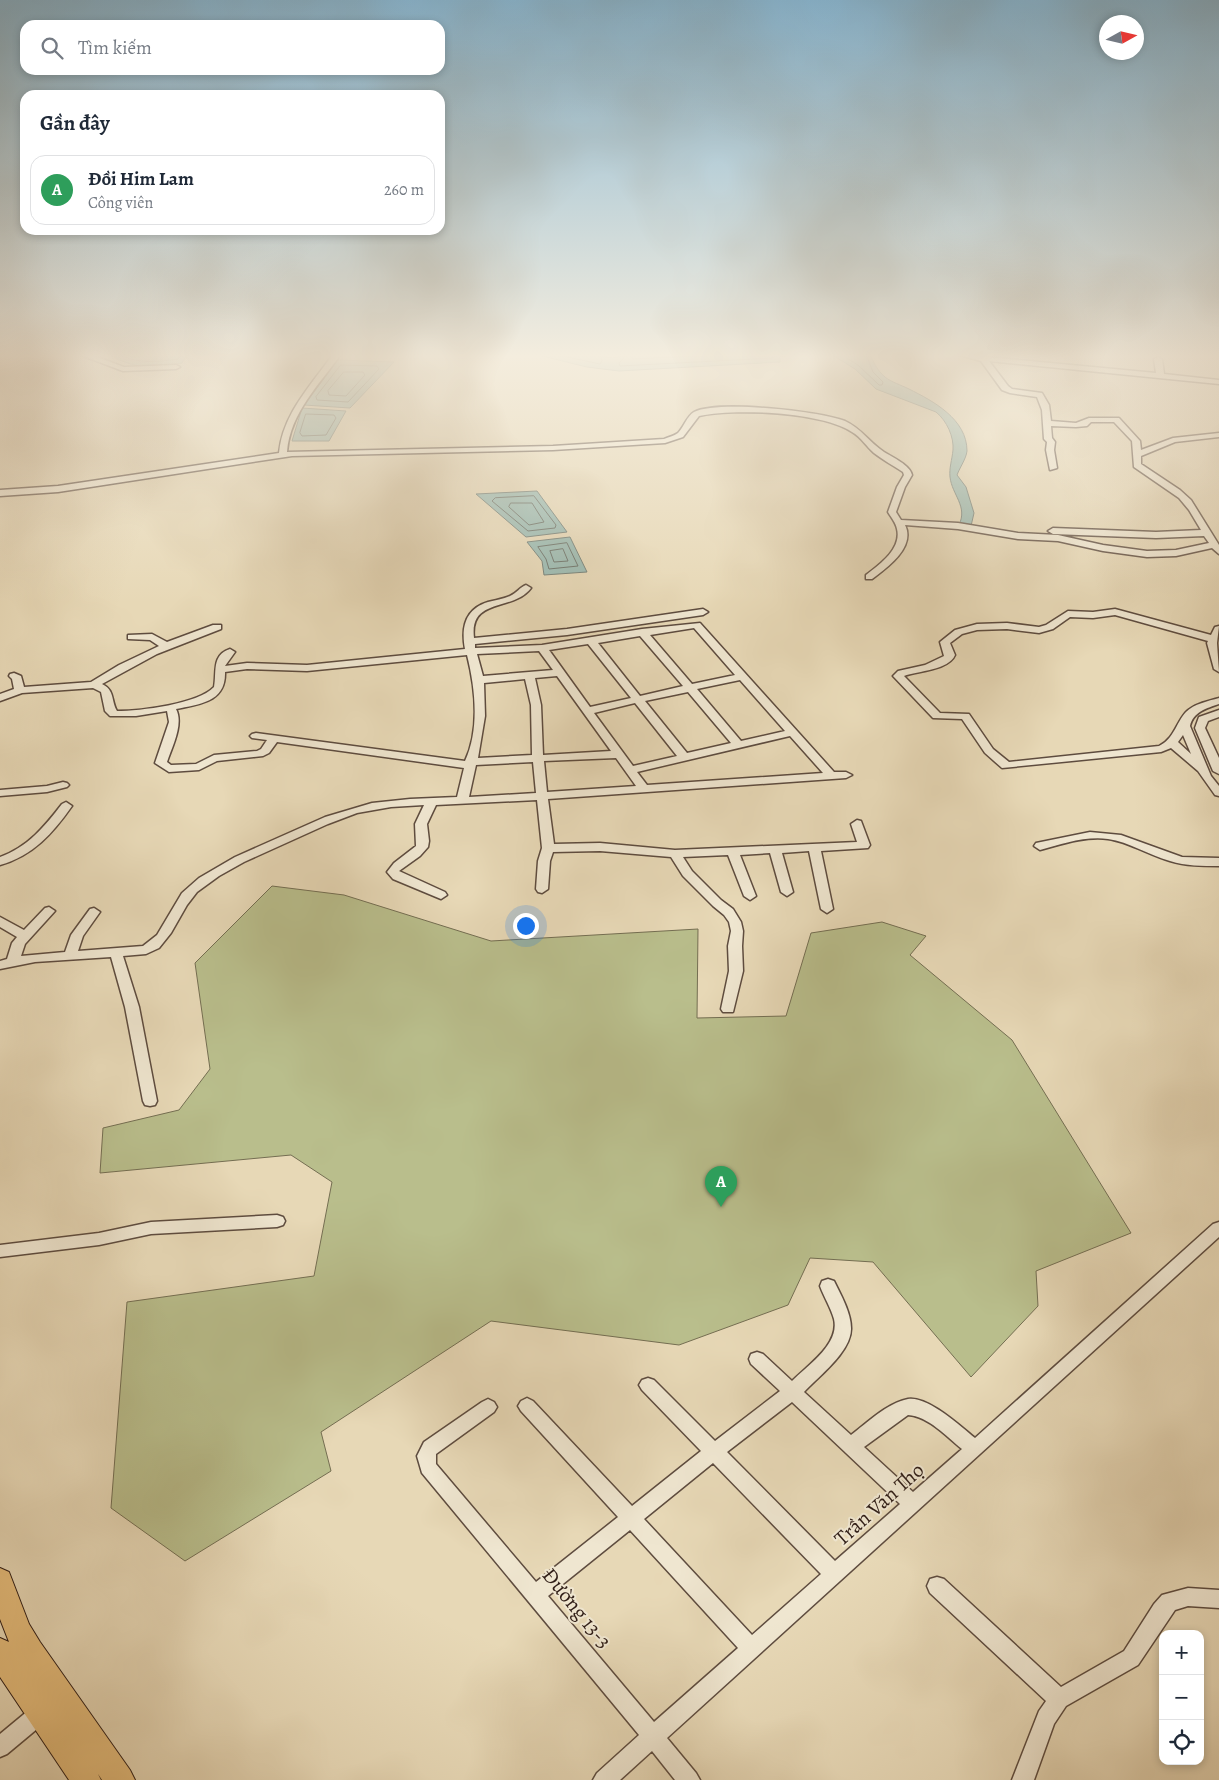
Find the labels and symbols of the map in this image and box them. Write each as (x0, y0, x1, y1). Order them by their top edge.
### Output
north arrow (1099, 15, 1144, 60)
your location (513, 913, 539, 939)
pin: A (705, 1166, 737, 1207)
street label: Trần Văn Thọ (828, 1456, 930, 1552)
street label: Đường 13-3 (536, 1562, 618, 1654)

